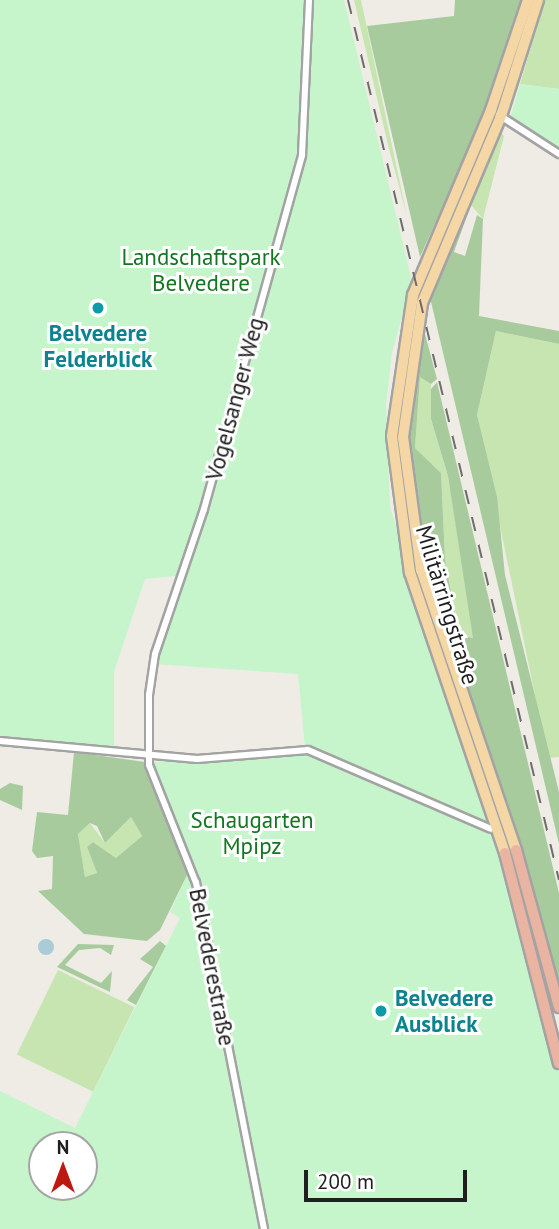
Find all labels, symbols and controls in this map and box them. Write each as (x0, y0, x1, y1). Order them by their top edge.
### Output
park label: Landschaftspark Belvedere (122, 243, 280, 297)
marker: Belvedere Felderblick (90, 300, 106, 316)
street label: Vogelsanger Weg (200, 314, 270, 484)
place label: Belvedere Felderblick (44, 319, 152, 373)
street label: Militärringstraße (410, 522, 484, 688)
park label: Schaugarten Mpipz (190, 806, 314, 860)
street label: Belvederestraße (183, 886, 241, 1048)
place label: Belvedere Ausblick (395, 984, 493, 1038)
marker: Belvedere Ausblick (373, 1003, 389, 1019)
north arrow (28, 1131, 98, 1201)
text: N (57, 1135, 69, 1159)
scale bar (307, 1156, 470, 1200)
text: 200 m (317, 1168, 374, 1195)

